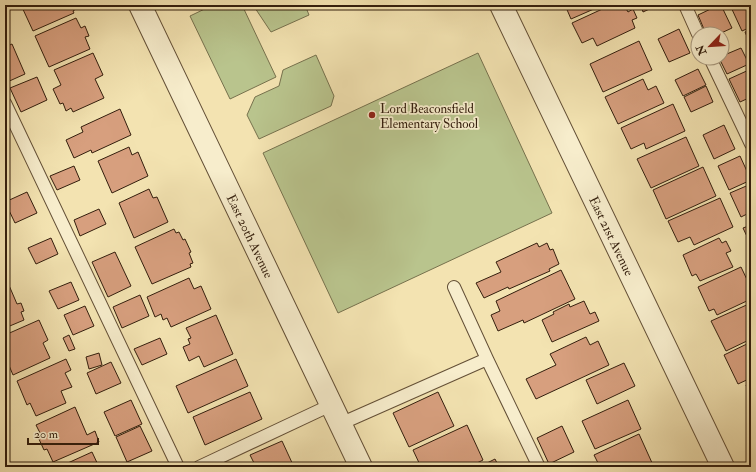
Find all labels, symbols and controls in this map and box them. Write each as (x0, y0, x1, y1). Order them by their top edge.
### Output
north arrow (690, 26, 730, 66)
text: N (693, 42, 710, 58)
place label: Lord Beaconsfield Elementary School (380, 101, 479, 133)
marker: Lord Beaconsfield Elementary School (367, 110, 377, 120)
street label: East 20th Avenue (223, 192, 277, 281)
street label: East 21st Avenue (585, 194, 637, 279)
scale bar (28, 420, 98, 446)
text: 20 m (34, 427, 59, 442)

